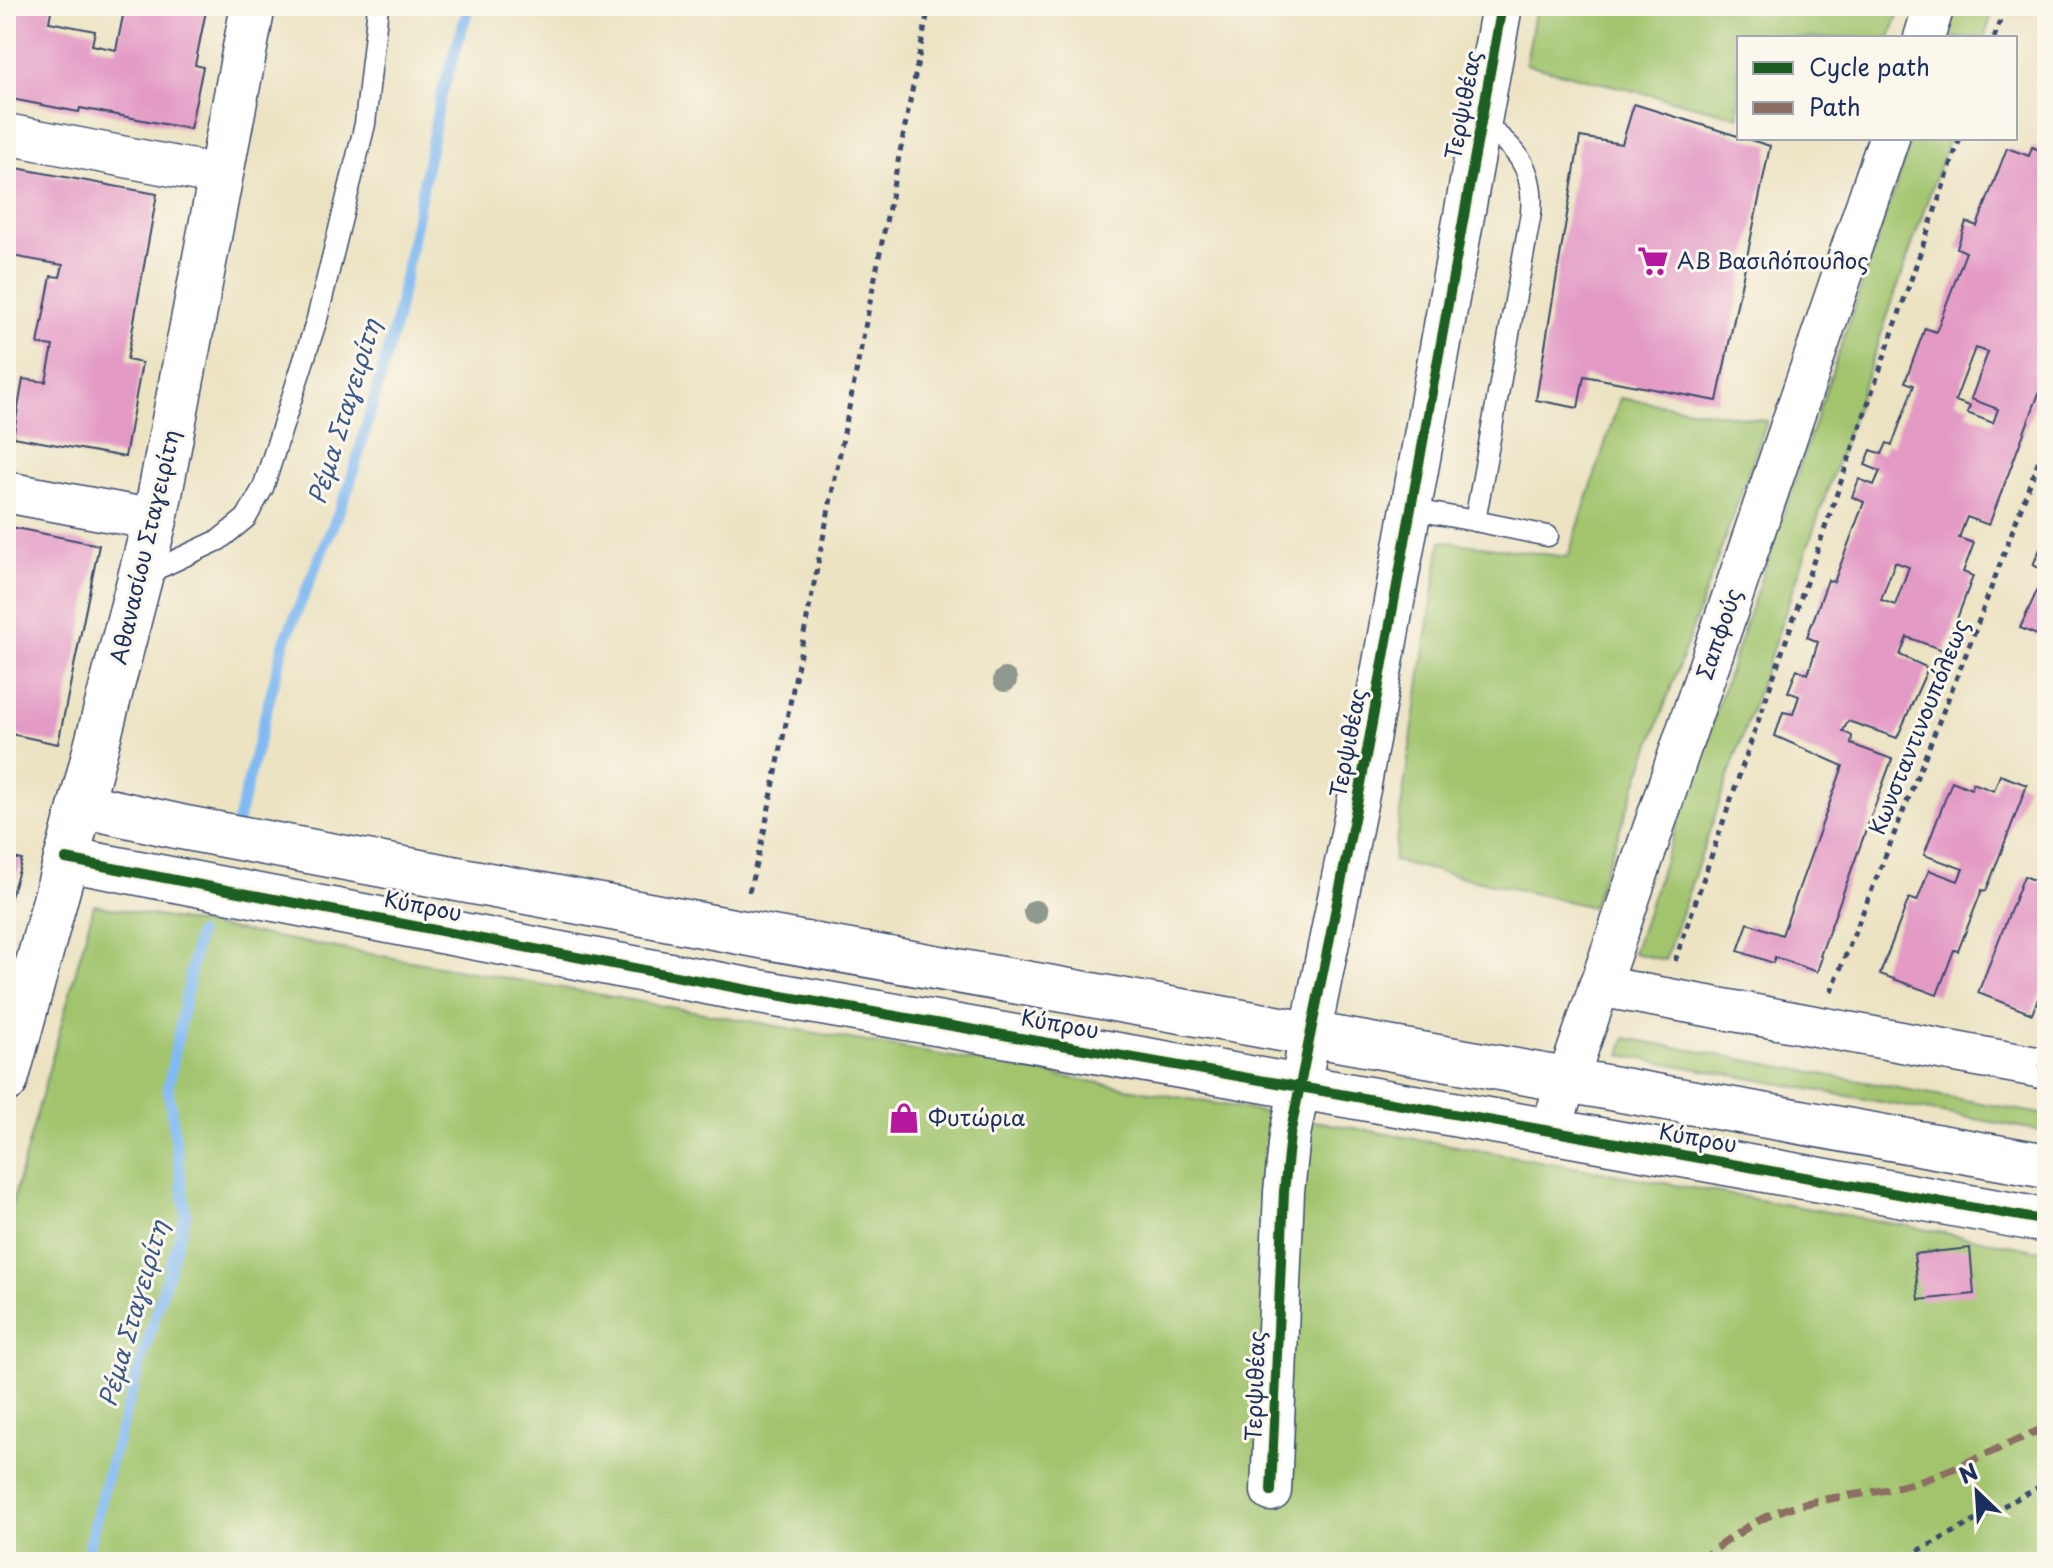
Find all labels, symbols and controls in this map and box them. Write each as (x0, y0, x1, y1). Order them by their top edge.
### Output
legend (1737, 36, 2017, 140)
street label: Τερψιθέας (1435, 47, 1488, 162)
text: Cycle path (1809, 48, 1930, 84)
text: Path (1809, 88, 1861, 124)
place label: ΑΒ Βασιλόπουλος (1677, 243, 1869, 276)
supermarket icon: ΑΒ Βασιλόπουλος (1636, 244, 1670, 278)
water label: Ρέμα Σταγειρίτη (298, 314, 389, 509)
street label: Αθανασίου Σταγειρίτη (100, 426, 187, 667)
street label: Σαπφούς (1687, 583, 1749, 684)
street label: Κωνσταντινουπόλεως (1859, 614, 1976, 839)
street label: Τερψιθέας (1320, 685, 1373, 800)
street label: Κύπρου (382, 881, 465, 928)
street label: Κύπρου (1019, 999, 1102, 1046)
place label: Φυτώρια (928, 1100, 1025, 1133)
shop icon: Φυτώρια (887, 1101, 921, 1135)
street label: Κύπρου (1657, 1113, 1740, 1160)
water label: Ρέμα Σταγειρίτη (88, 1216, 176, 1411)
street label: Τερψιθέας (1235, 1330, 1272, 1442)
north arrow (1937, 1452, 2017, 1532)
text: N (1953, 1454, 1983, 1491)

